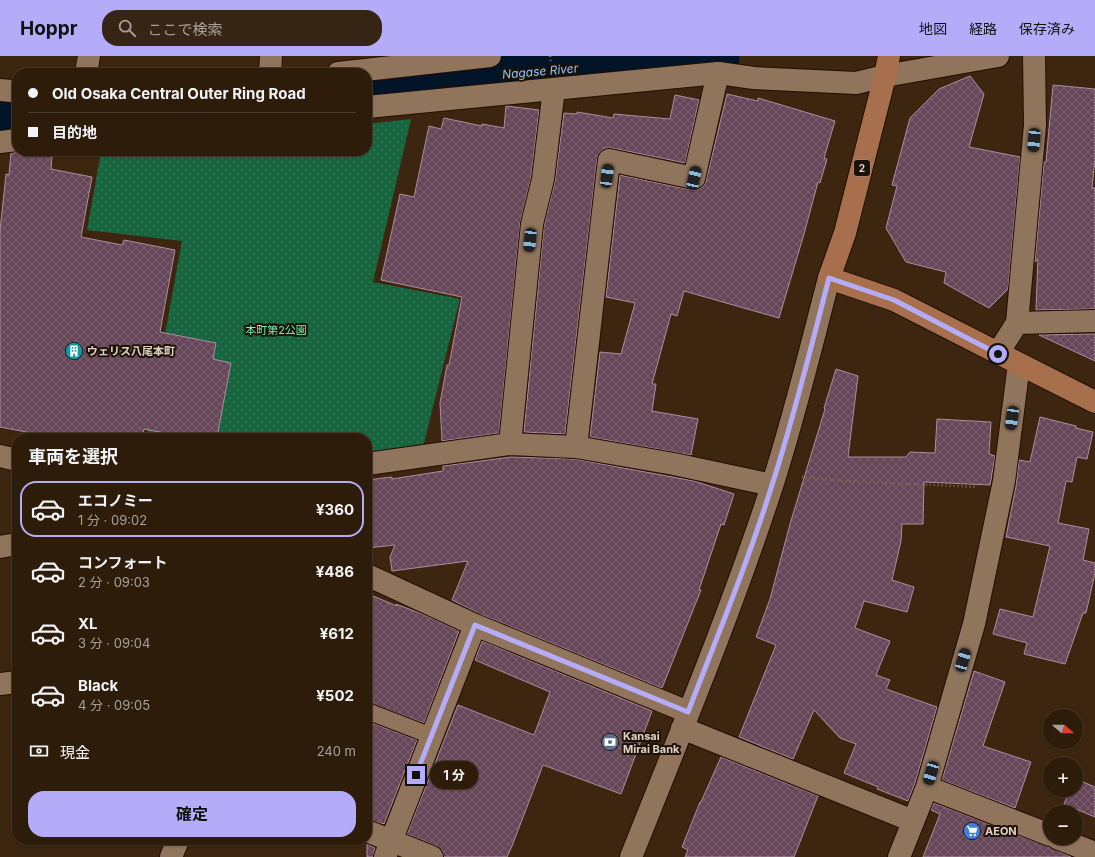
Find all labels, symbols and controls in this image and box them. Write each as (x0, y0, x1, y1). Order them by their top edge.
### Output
search box (102, 10, 382, 46)
text: Hoppr (20, 17, 78, 40)
icon: search (116, 17, 138, 39)
text: ここで検索 (148, 20, 223, 39)
text: 地図 (919, 20, 947, 37)
text: 経路 (969, 20, 997, 37)
text: 保存済み (1019, 20, 1075, 37)
water label: Nagase River (501, 60, 579, 82)
text: Old Osaka Central Outer Ring Road (52, 84, 306, 103)
text: 目的地 (52, 123, 97, 142)
car (1027, 128, 1041, 152)
road number: 2 (854, 160, 870, 176)
car (600, 163, 614, 189)
car (685, 165, 703, 191)
car (523, 227, 537, 253)
park label: 本町第2公園 (245, 323, 307, 337)
building icon: ウェリス八尾本町 (64, 341, 84, 361)
place label: ウェリス八尾本町 (87, 344, 175, 358)
route start (989, 345, 1007, 363)
car (1004, 405, 1020, 431)
text: 車両を選択 (28, 446, 118, 467)
icon: car (30, 491, 66, 527)
text: エコノミー (78, 491, 153, 510)
text: ¥360 (316, 500, 354, 519)
text: 1 分 · 09:02 (78, 512, 147, 528)
icon: car (30, 553, 66, 589)
text: コンフォート (78, 553, 168, 572)
text: ¥486 (316, 562, 354, 581)
text: 2 分 · 09:03 (78, 574, 150, 590)
text: XL (78, 614, 98, 633)
icon: car (30, 615, 66, 651)
text: ¥612 (320, 624, 354, 643)
text: 3 分 · 09:04 (78, 635, 150, 651)
car (954, 647, 972, 673)
text: Black (78, 676, 118, 695)
icon: car (30, 677, 66, 713)
text: ¥502 (316, 686, 354, 705)
text: 4 分 · 09:05 (78, 697, 150, 713)
north arrow (1043, 709, 1083, 749)
map controls (1043, 709, 1083, 845)
place label: Kansai Mirai Bank (623, 729, 680, 756)
bank icon: Kansai Mirai Bank (600, 732, 620, 752)
icon: cash (28, 740, 50, 762)
text: 現金 (60, 743, 90, 762)
text: 240 m (317, 743, 356, 759)
button: + (1043, 757, 1083, 797)
car (922, 760, 940, 786)
callout: 1 分 (430, 761, 478, 789)
route end (407, 766, 425, 784)
text: 1 分 (443, 767, 465, 783)
button: 確定 (28, 791, 356, 837)
button: − (1043, 805, 1083, 845)
supermarket icon: AEON (962, 821, 982, 841)
place label: AEON (985, 824, 1017, 838)

